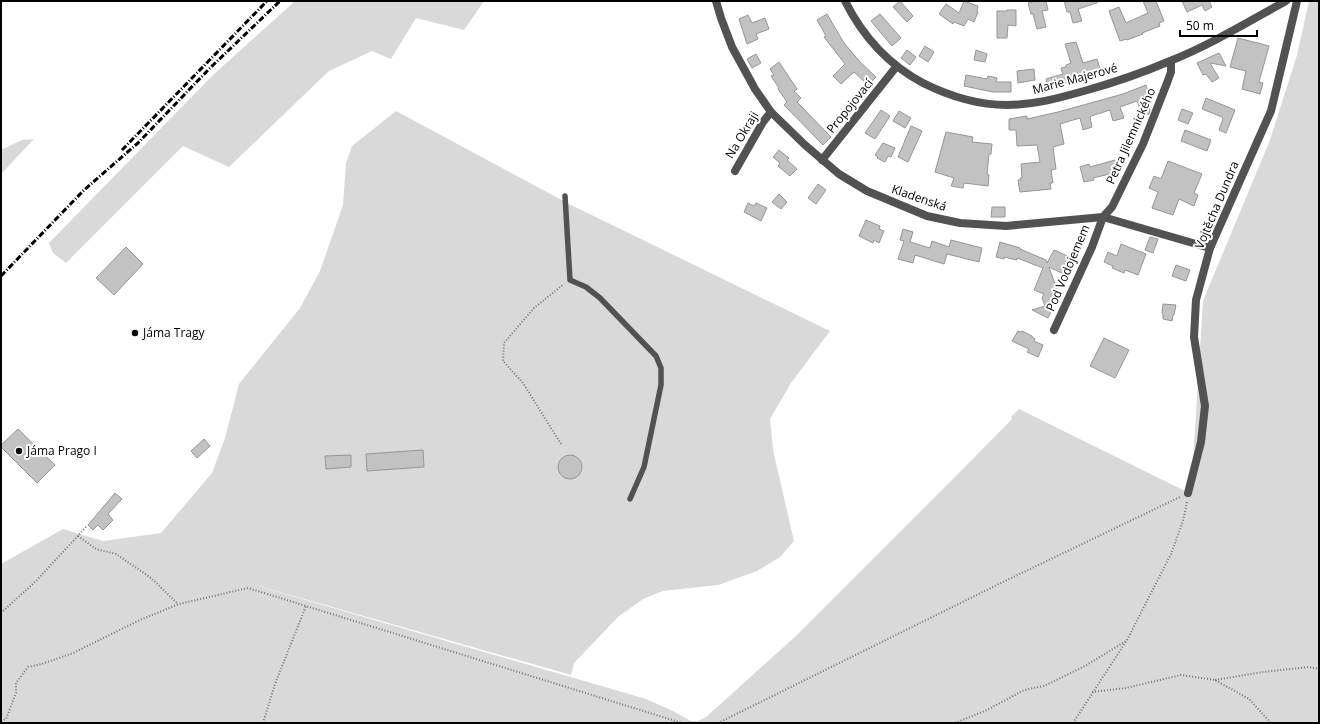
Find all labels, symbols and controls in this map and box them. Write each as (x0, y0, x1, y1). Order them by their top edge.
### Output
scale bar (1180, 12, 1257, 38)
text: 50 m (1186, 17, 1214, 34)
street label: Marie Majerové (1030, 59, 1119, 98)
street label: Propojovací (822, 74, 877, 137)
street label: Petra Jilemnického (1102, 85, 1159, 187)
street label: Na Okraji (721, 108, 762, 161)
street label: Vojtěcha Dundra (1190, 158, 1243, 251)
street label: Kladenská (889, 180, 949, 215)
street label: Pod Vodojemem (1042, 222, 1093, 314)
place label: Jáma Tragy (142, 324, 205, 341)
marker: Jáma Tragy (130, 328, 140, 338)
place label: Jáma Prago I (26, 442, 97, 459)
marker: Jáma Prago I (14, 446, 24, 456)

